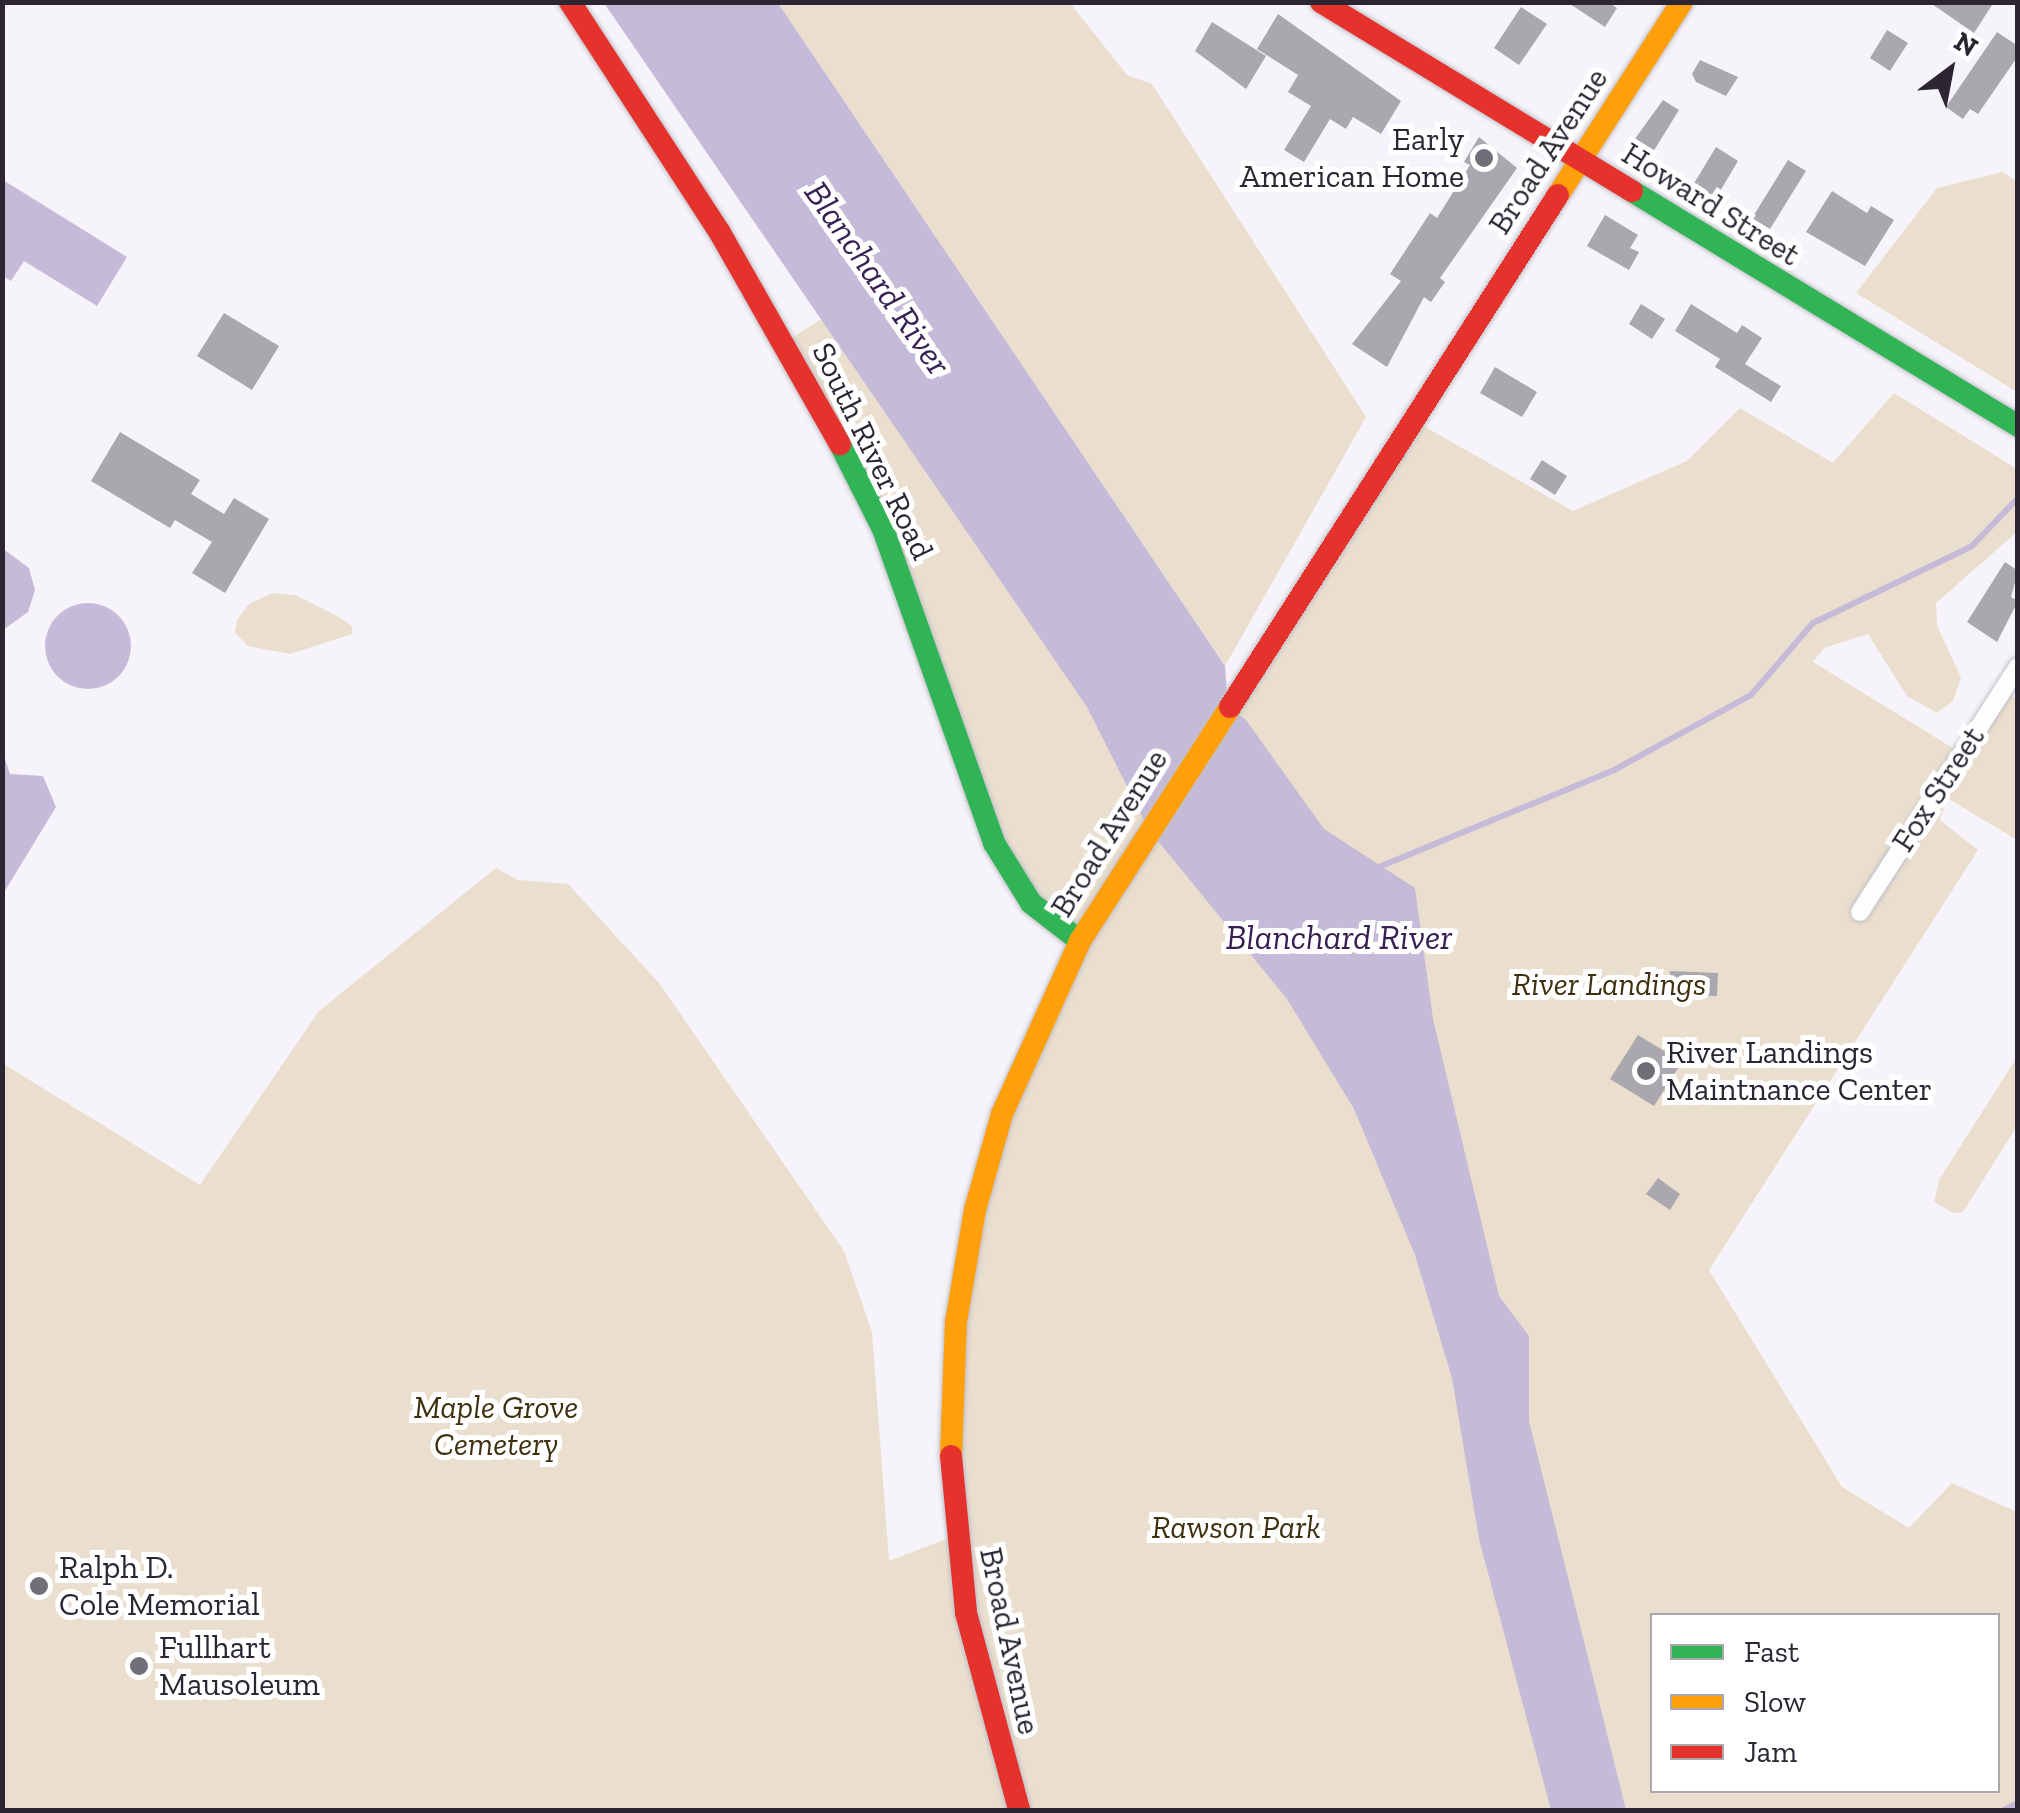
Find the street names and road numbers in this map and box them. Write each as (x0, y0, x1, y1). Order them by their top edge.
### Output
street label: Broad Avenue (1480, 61, 1616, 241)
street label: Howard Street (1615, 134, 1807, 274)
street label: South River Road (804, 336, 942, 566)
street label: Fox Street (1883, 719, 1993, 859)
street label: Broad Avenue (1042, 742, 1176, 924)
street label: Broad Avenue (971, 1544, 1049, 1738)

